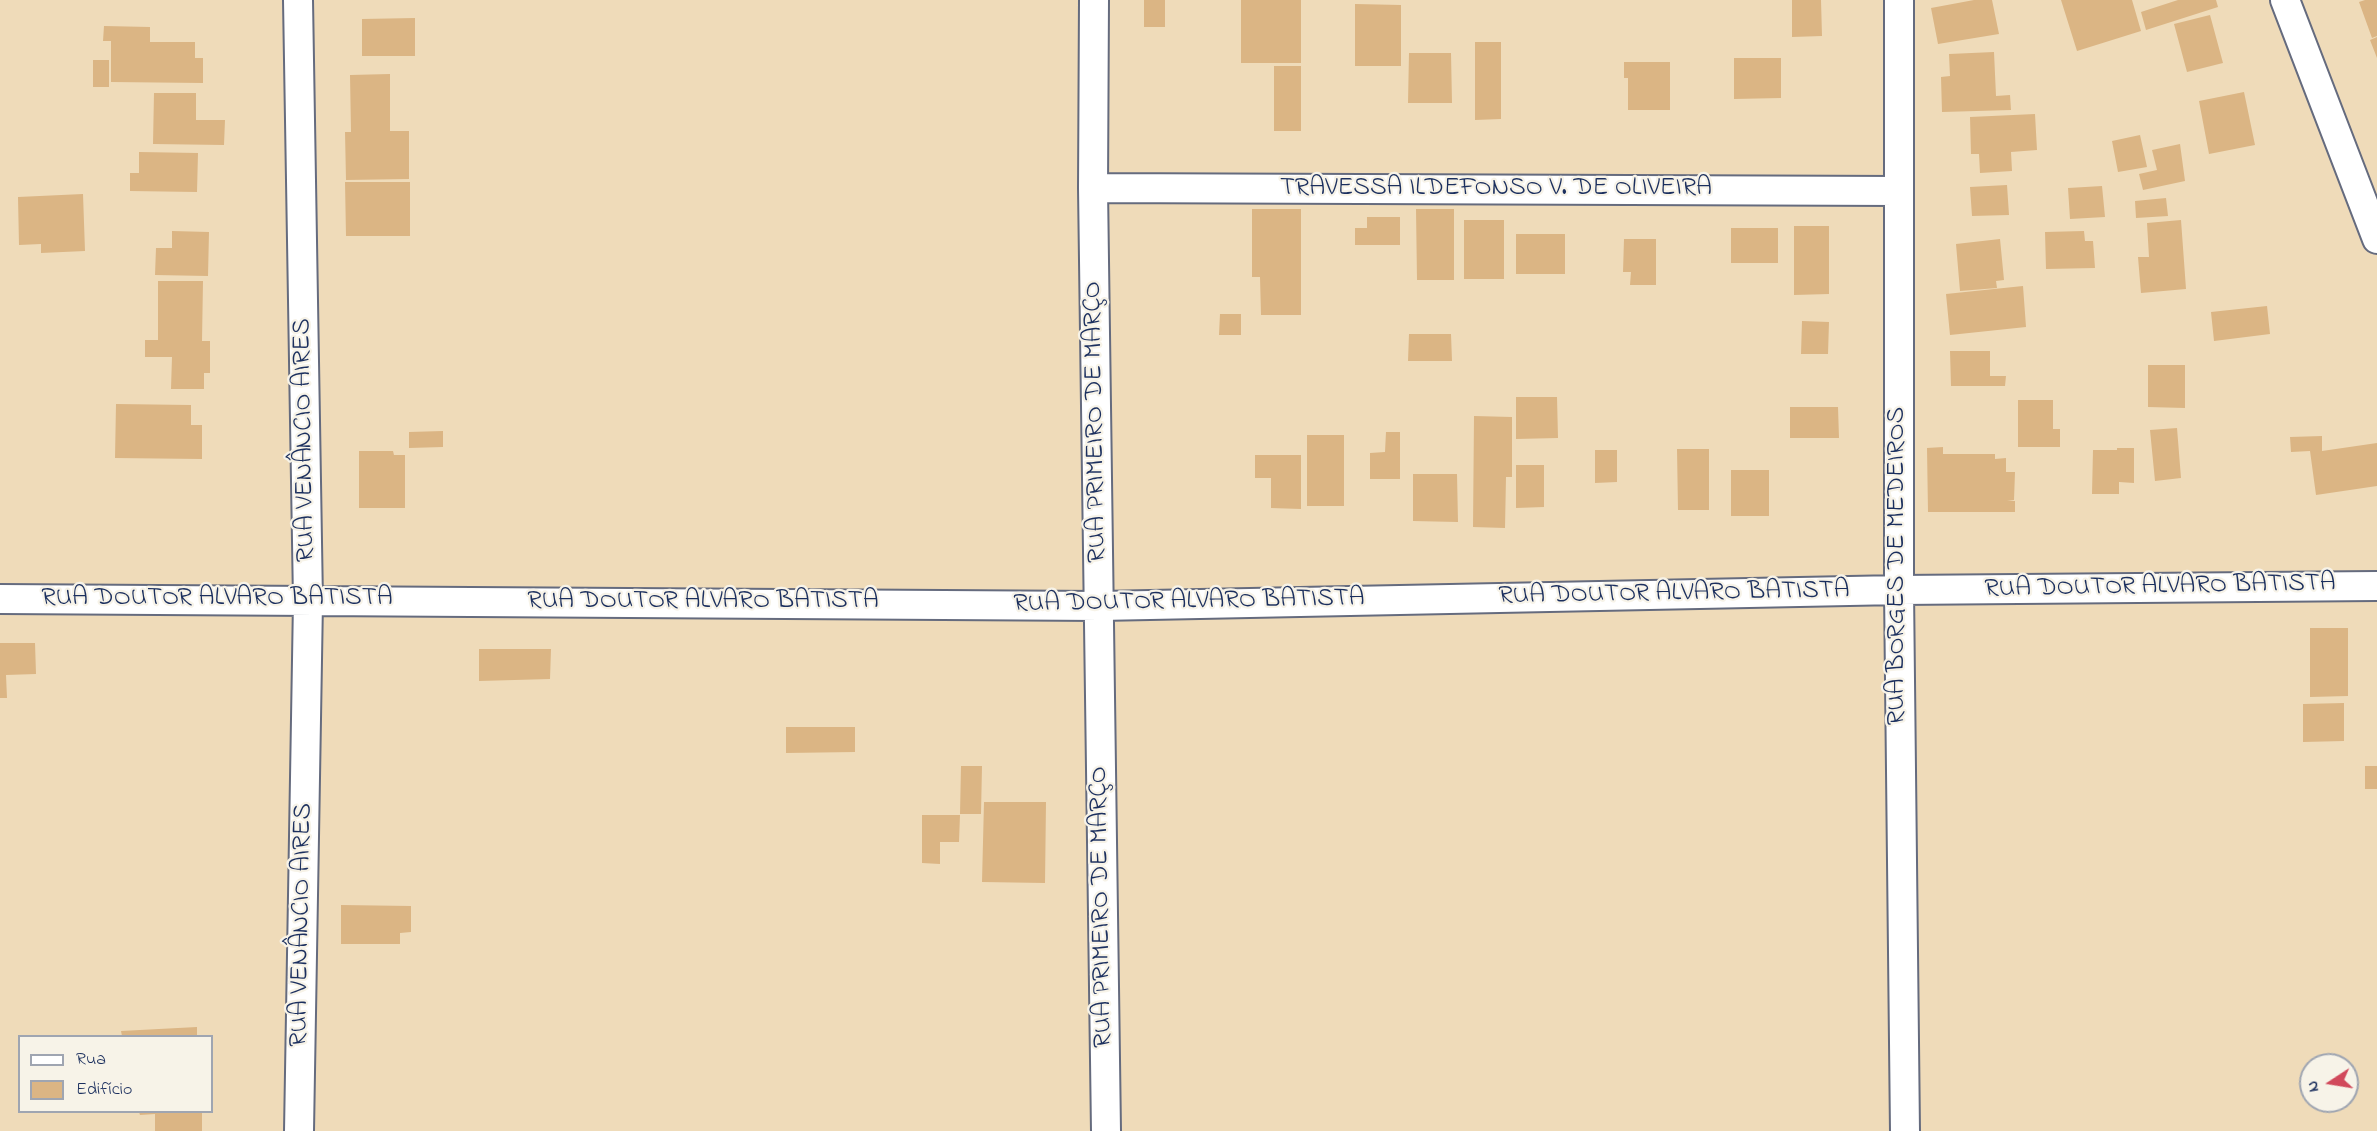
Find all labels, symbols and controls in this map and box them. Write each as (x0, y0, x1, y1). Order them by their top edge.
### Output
street label: TRAVESSA ILDEFONSO V. DE OLIVEIRA (1280, 174, 1712, 206)
street label: RUA PRIMEIRO DE MARÇO (1079, 281, 1115, 563)
street label: RUA VENÂNCIO AIRES (288, 318, 324, 562)
street label: RUA BORGES DE MEDEIROS (1883, 407, 1915, 725)
street label: RUA DOUTOR ALVARO BATISTA (1984, 569, 2336, 607)
street label: RUA DOUTOR ALVARO BATISTA (1498, 576, 1850, 614)
street label: RUA DOUTOR ALVARO BATISTA (41, 584, 393, 616)
street label: RUA DOUTOR ALVARO BATISTA (1013, 584, 1365, 622)
street label: RUA DOUTOR ALVARO BATISTA (527, 587, 879, 619)
street label: RUA PRIMEIRO DE MARÇO (1085, 766, 1121, 1048)
street label: RUA VENÂNCIO AIRES (285, 803, 321, 1047)
legend (18, 1035, 213, 1113)
text: Rua (76, 1047, 106, 1073)
north arrow (2299, 1053, 2359, 1113)
text: Edifício (76, 1077, 132, 1103)
text: N (2300, 1079, 2326, 1094)

